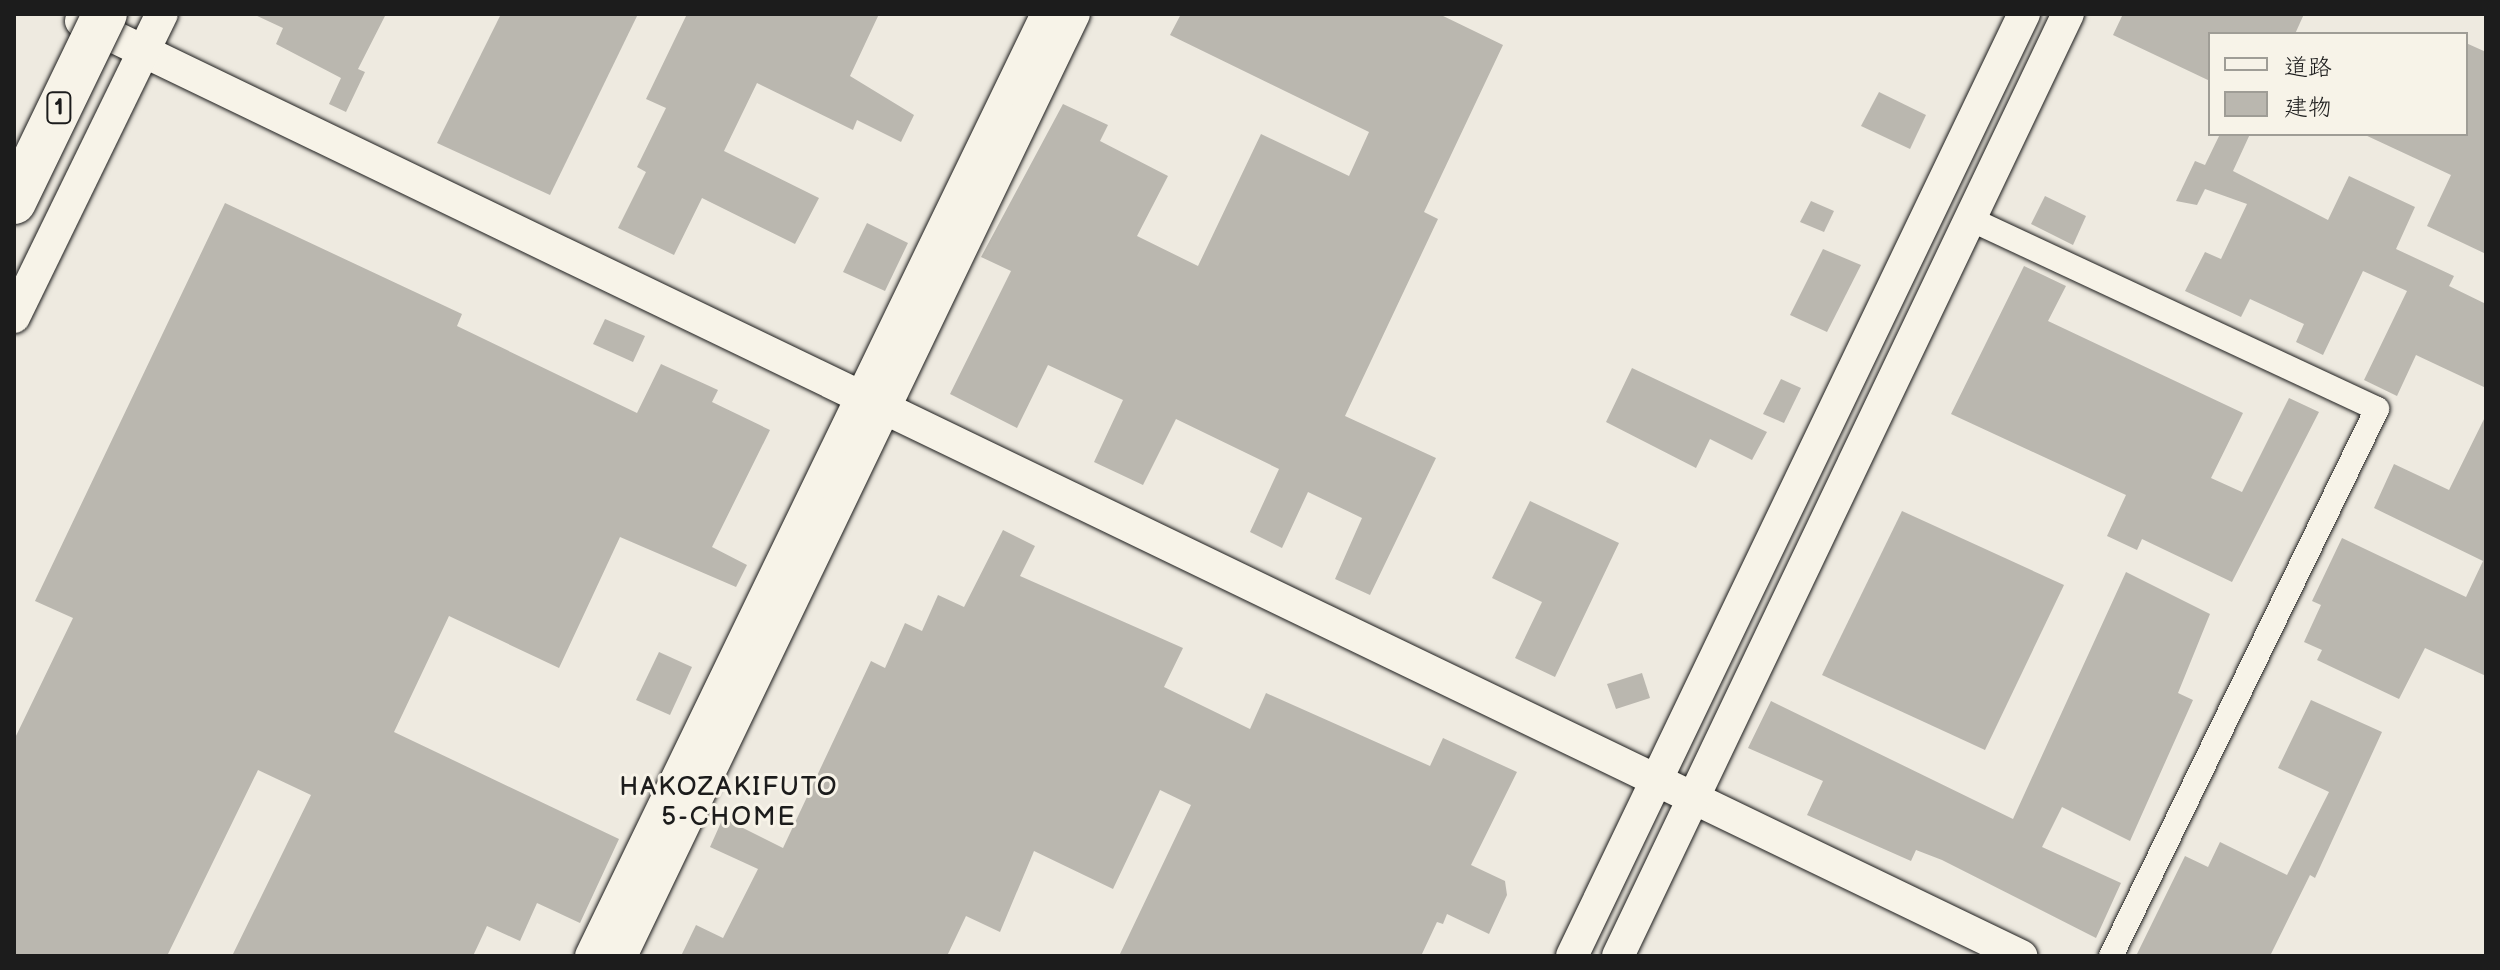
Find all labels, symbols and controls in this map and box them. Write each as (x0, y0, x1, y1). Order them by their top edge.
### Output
legend (2208, 32, 2468, 136)
text: 道路 (2284, 53, 2332, 82)
road number: 1 (45, 90, 73, 126)
text: 建物 (2284, 93, 2332, 122)
district label: HAKOZAKIFUTO 5-CHOME (619, 772, 839, 834)

